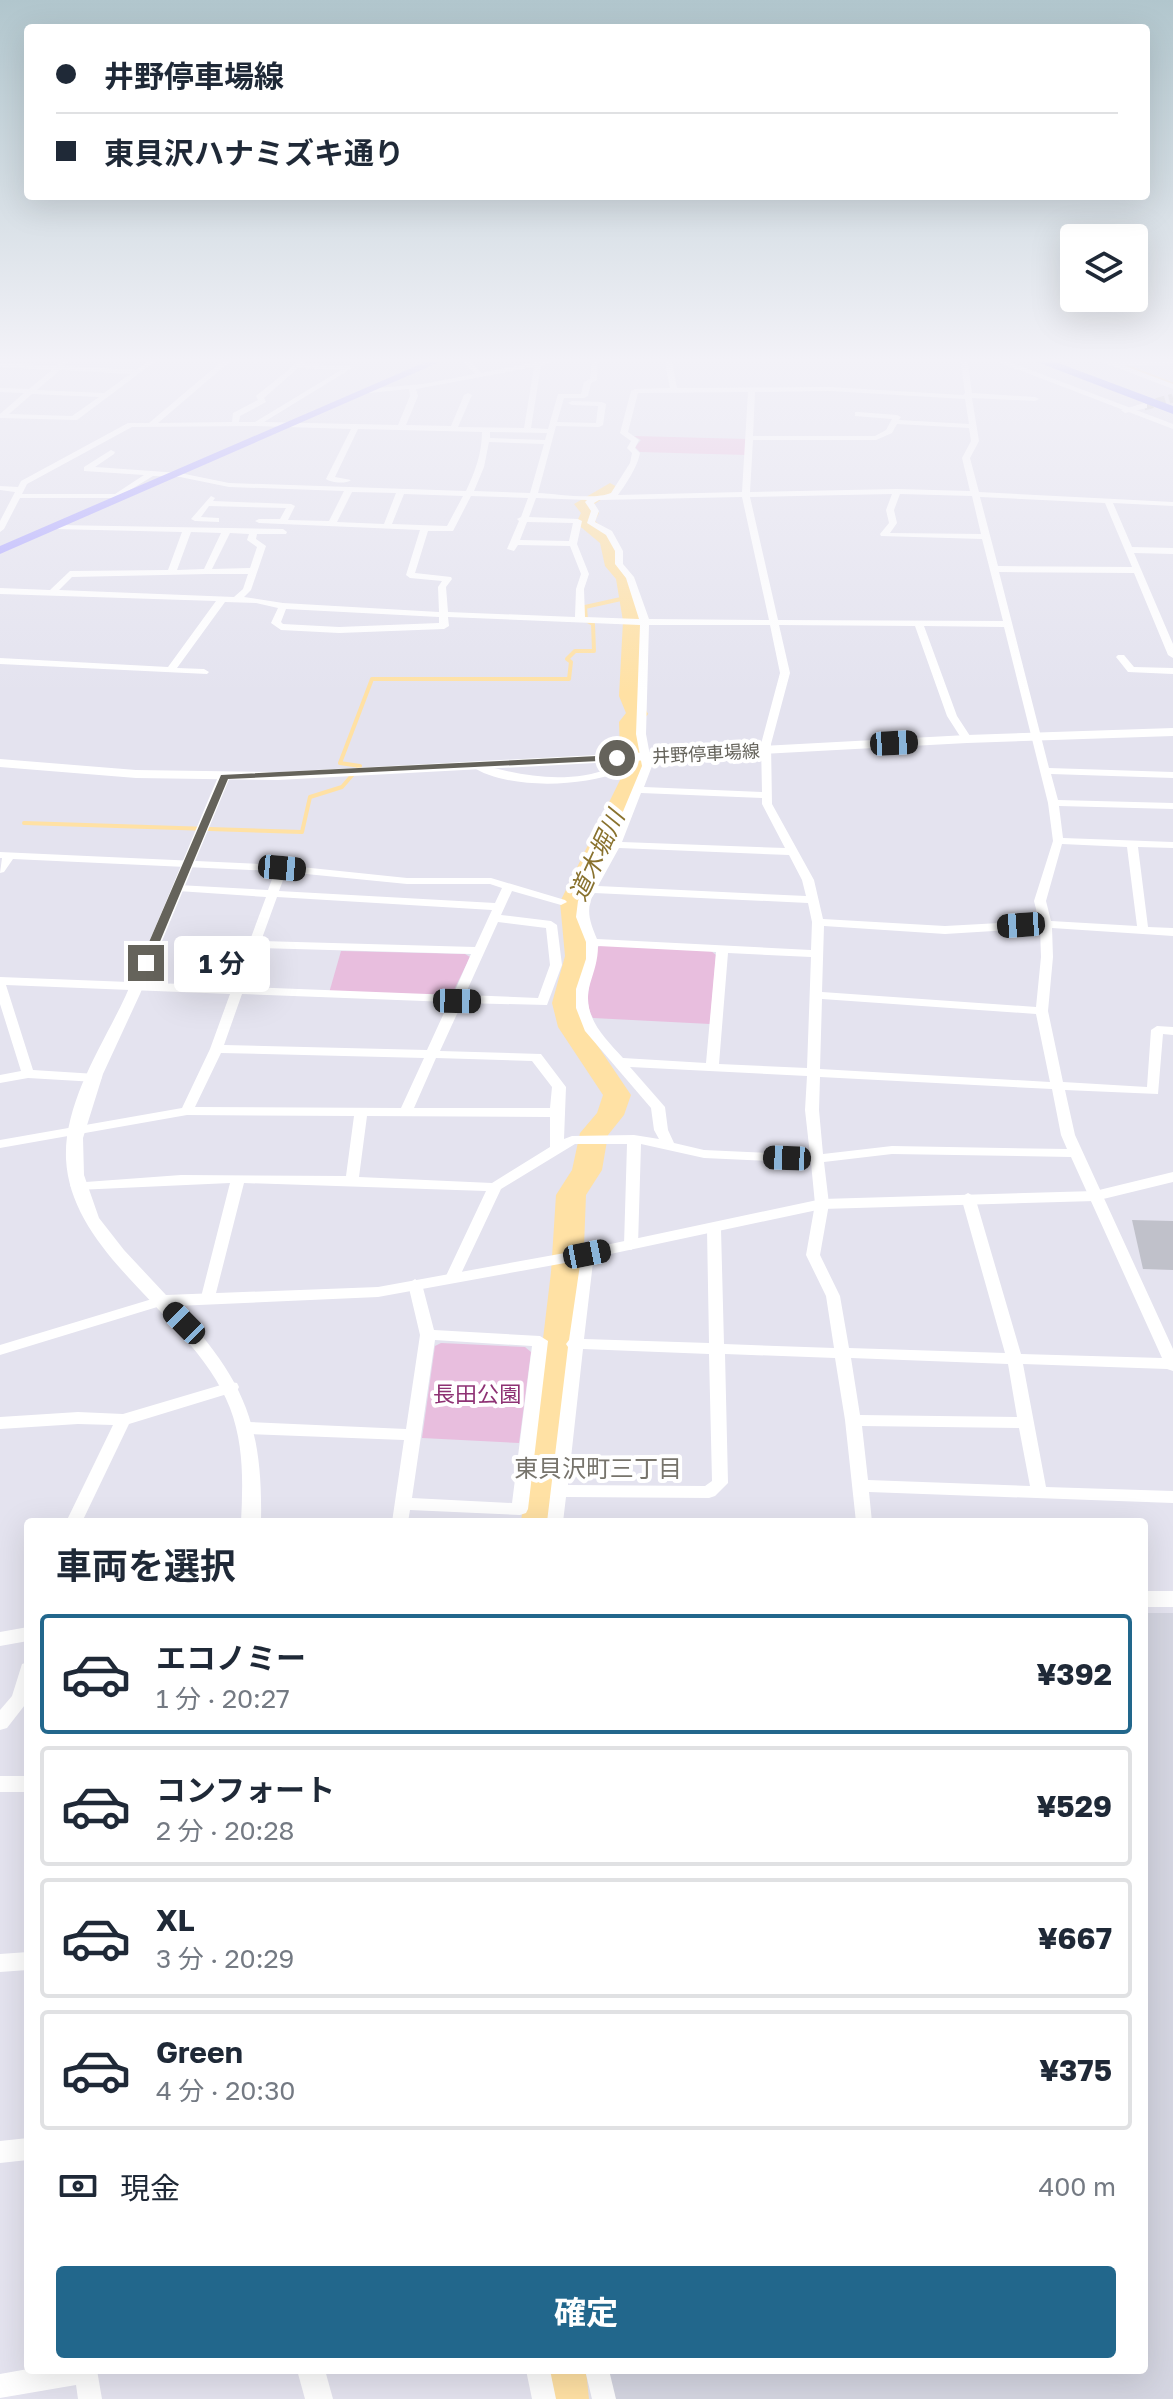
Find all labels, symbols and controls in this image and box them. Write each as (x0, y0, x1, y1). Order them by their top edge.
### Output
text: 井野停車場線 (104, 58, 284, 94)
text: 東貝沢ハナミズキ通り (104, 135, 404, 171)
map controls (1060, 224, 1148, 312)
button: layers (1060, 224, 1148, 312)
car (869, 730, 919, 756)
street label: 井野停車場線 (651, 739, 761, 767)
route start (599, 740, 635, 776)
water label: 道木堀川 (563, 803, 631, 905)
car (257, 854, 307, 882)
car (996, 911, 1046, 939)
callout: 1 分 (174, 935, 270, 991)
route end (128, 945, 164, 981)
text: 1 分 (199, 948, 245, 979)
car (433, 989, 481, 1013)
car (763, 1145, 811, 1171)
car (561, 1238, 613, 1270)
car (159, 1298, 209, 1348)
park label: 長田公園 (433, 1380, 521, 1407)
district label: 東貝沢町三丁目 (514, 1453, 682, 1482)
text: 車両を選択 (56, 1544, 236, 1587)
icon: car (60, 1638, 132, 1710)
text: エコノミー (156, 1640, 306, 1676)
text: ¥392 (1037, 1656, 1112, 1692)
text: 1 分 · 20:27 (156, 1683, 290, 1714)
icon: car (60, 1770, 132, 1842)
text: コンフォート (156, 1772, 335, 1808)
text: ¥529 (1037, 1788, 1112, 1824)
text: 2 分 · 20:28 (156, 1815, 294, 1846)
icon: car (60, 1902, 132, 1974)
text: XL (156, 1902, 195, 1938)
text: ¥667 (1038, 1920, 1112, 1956)
text: 3 分 · 20:29 (156, 1943, 294, 1974)
icon: car (60, 2034, 132, 2106)
text: Green (156, 2034, 243, 2070)
text: ¥375 (1039, 2052, 1112, 2088)
text: 4 分 · 20:30 (156, 2075, 296, 2106)
icon: cash (56, 2164, 100, 2208)
text: 現金 (120, 2170, 180, 2206)
text: 400 m (1038, 2171, 1116, 2202)
button: 確定 (56, 2266, 1116, 2358)

